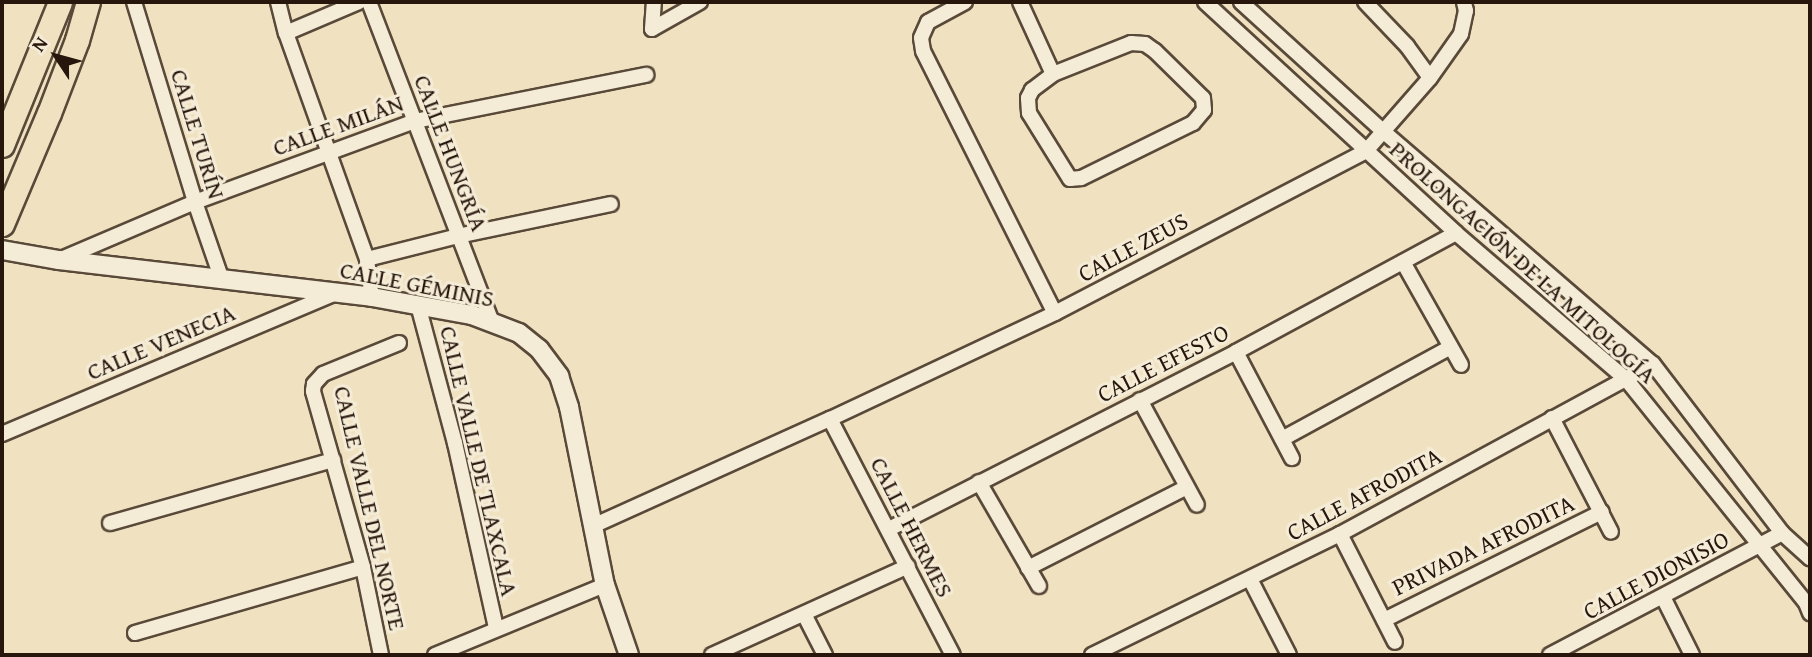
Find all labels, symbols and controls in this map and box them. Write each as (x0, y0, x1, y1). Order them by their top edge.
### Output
north arrow (21, 21, 91, 91)
text: N (24, 30, 54, 57)
street label: CALLE TURÍN (165, 66, 231, 202)
street label: CALLE HUNGRÍA (408, 71, 494, 235)
street label: CALLE MILÁN (269, 88, 407, 162)
street label: PROLONGACIÓN DE LA MITOLOGÍA (1384, 135, 1662, 389)
street label: CALLE ZEUS (1073, 206, 1193, 288)
street label: CALLE GÉMINIS (338, 255, 496, 313)
street label: CALLE VENECIA (82, 298, 240, 386)
street label: CALLE EFESTO (1093, 318, 1233, 408)
street label: CALLE VALLE DE TLAXCALA (434, 323, 524, 599)
street label: CALLE VALLE DEL NORTE (328, 383, 412, 633)
street label: CALLE AFRODITA (1282, 441, 1446, 547)
street label: CALLE HERMES (864, 452, 960, 602)
street label: PRIVADA AFRODITA (1387, 488, 1579, 602)
street label: CALLE DIONISIO (1578, 524, 1734, 626)

